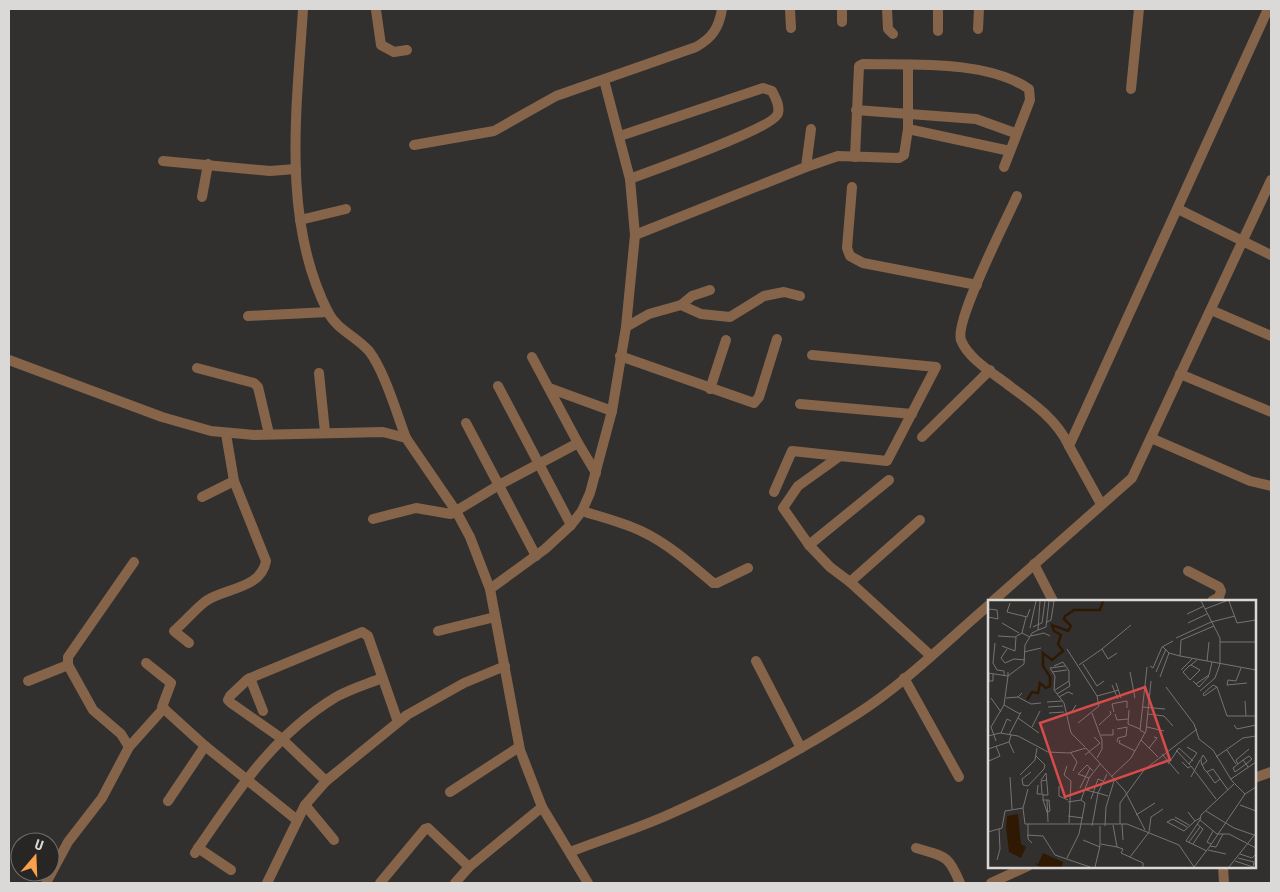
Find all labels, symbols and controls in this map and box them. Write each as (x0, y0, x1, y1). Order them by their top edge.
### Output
inset map (988, 600, 1255, 867)
north arrow (10, 832, 60, 882)
text: U (33, 836, 46, 854)

